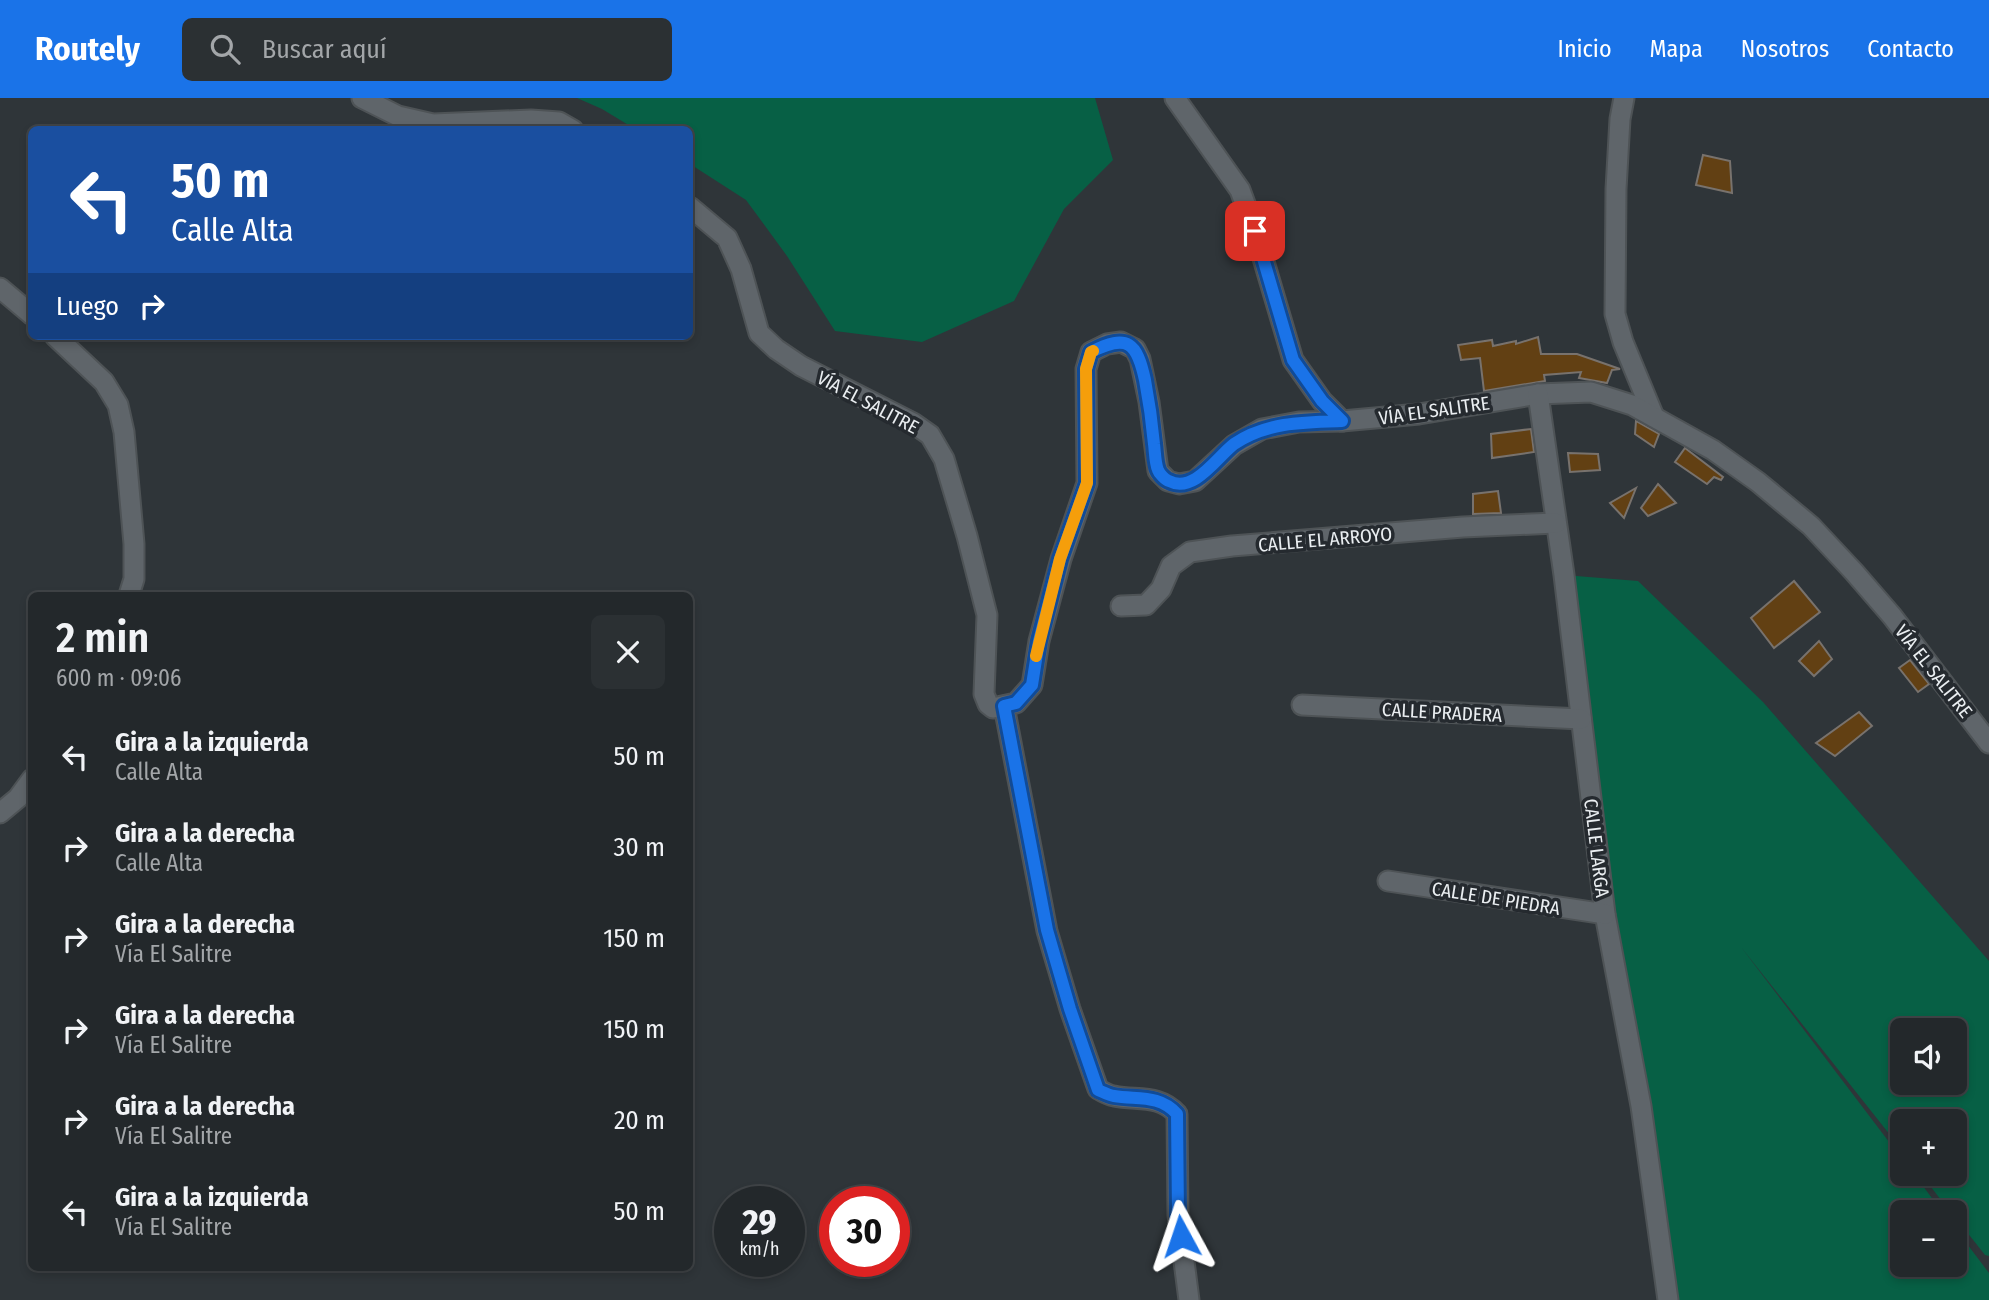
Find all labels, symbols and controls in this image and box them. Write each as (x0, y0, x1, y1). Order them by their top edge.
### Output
search box (182, 18, 672, 81)
text: Routely (35, 29, 140, 69)
icon: search (206, 30, 244, 68)
text: Buscar aquí (262, 34, 387, 65)
text: Inicio (1558, 35, 1612, 63)
text: Mapa (1650, 35, 1703, 63)
text: Nosotros (1741, 35, 1829, 63)
text: Contacto (1867, 35, 1954, 63)
text: 50 m (171, 151, 269, 210)
icon: left (56, 154, 147, 245)
pin (1225, 201, 1285, 261)
text: Calle Alta (171, 211, 294, 249)
icon: arrive (1236, 212, 1274, 250)
icon: right (133, 287, 171, 325)
text: Luego (56, 291, 119, 322)
street label: VÍA EL SALITRE (813, 366, 923, 439)
street label: VÍA EL SALITRE (1377, 391, 1491, 430)
street label: CALLE EL ARROYO (1257, 522, 1393, 557)
text: 2 min (56, 613, 149, 663)
button: close (591, 615, 665, 689)
street label: VÍA EL SALITRE (1890, 620, 1977, 722)
text: 600 m · 09:06 (56, 664, 181, 692)
street label: CALLE PRADERA (1381, 698, 1503, 727)
text: Gira a la izquierda (115, 727, 309, 758)
icon: left (56, 738, 94, 776)
text: 50 m (613, 741, 665, 772)
text: Calle Alta (115, 758, 203, 786)
street label: CALLE LARGA (1579, 797, 1614, 899)
text: Gira a la derecha (115, 818, 295, 849)
icon: right (56, 829, 94, 867)
text: 30 m (614, 832, 665, 863)
text: Calle Alta (115, 849, 203, 877)
street label: CALLE DE PIEDRA (1430, 877, 1562, 920)
text: Gira a la derecha (115, 909, 295, 940)
icon: right (56, 920, 94, 958)
text: 150 m (603, 923, 665, 954)
text: Vía El Salitre (115, 940, 232, 968)
text: Gira a la derecha (115, 1000, 295, 1031)
icon: right (56, 1011, 94, 1049)
text: 150 m (603, 1014, 665, 1045)
map controls (1890, 1018, 1967, 1277)
button: sound (1890, 1018, 1967, 1095)
text: Vía El Salitre (115, 1031, 232, 1059)
text: Gira a la derecha (115, 1091, 295, 1122)
icon: right (56, 1102, 94, 1140)
text: 20 m (614, 1105, 665, 1136)
button: + (1890, 1109, 1967, 1186)
text: Vía El Salitre (115, 1122, 232, 1150)
text: Gira a la izquierda (115, 1182, 309, 1213)
speed limit sign: 30 (819, 1186, 910, 1277)
icon: left (56, 1193, 94, 1231)
text: 50 m (613, 1196, 665, 1227)
position arrow (1144, 1199, 1218, 1273)
button: − (1890, 1200, 1967, 1277)
text: 29 (742, 1201, 777, 1243)
text: Vía El Salitre (115, 1213, 232, 1241)
text: km/h (739, 1238, 780, 1260)

